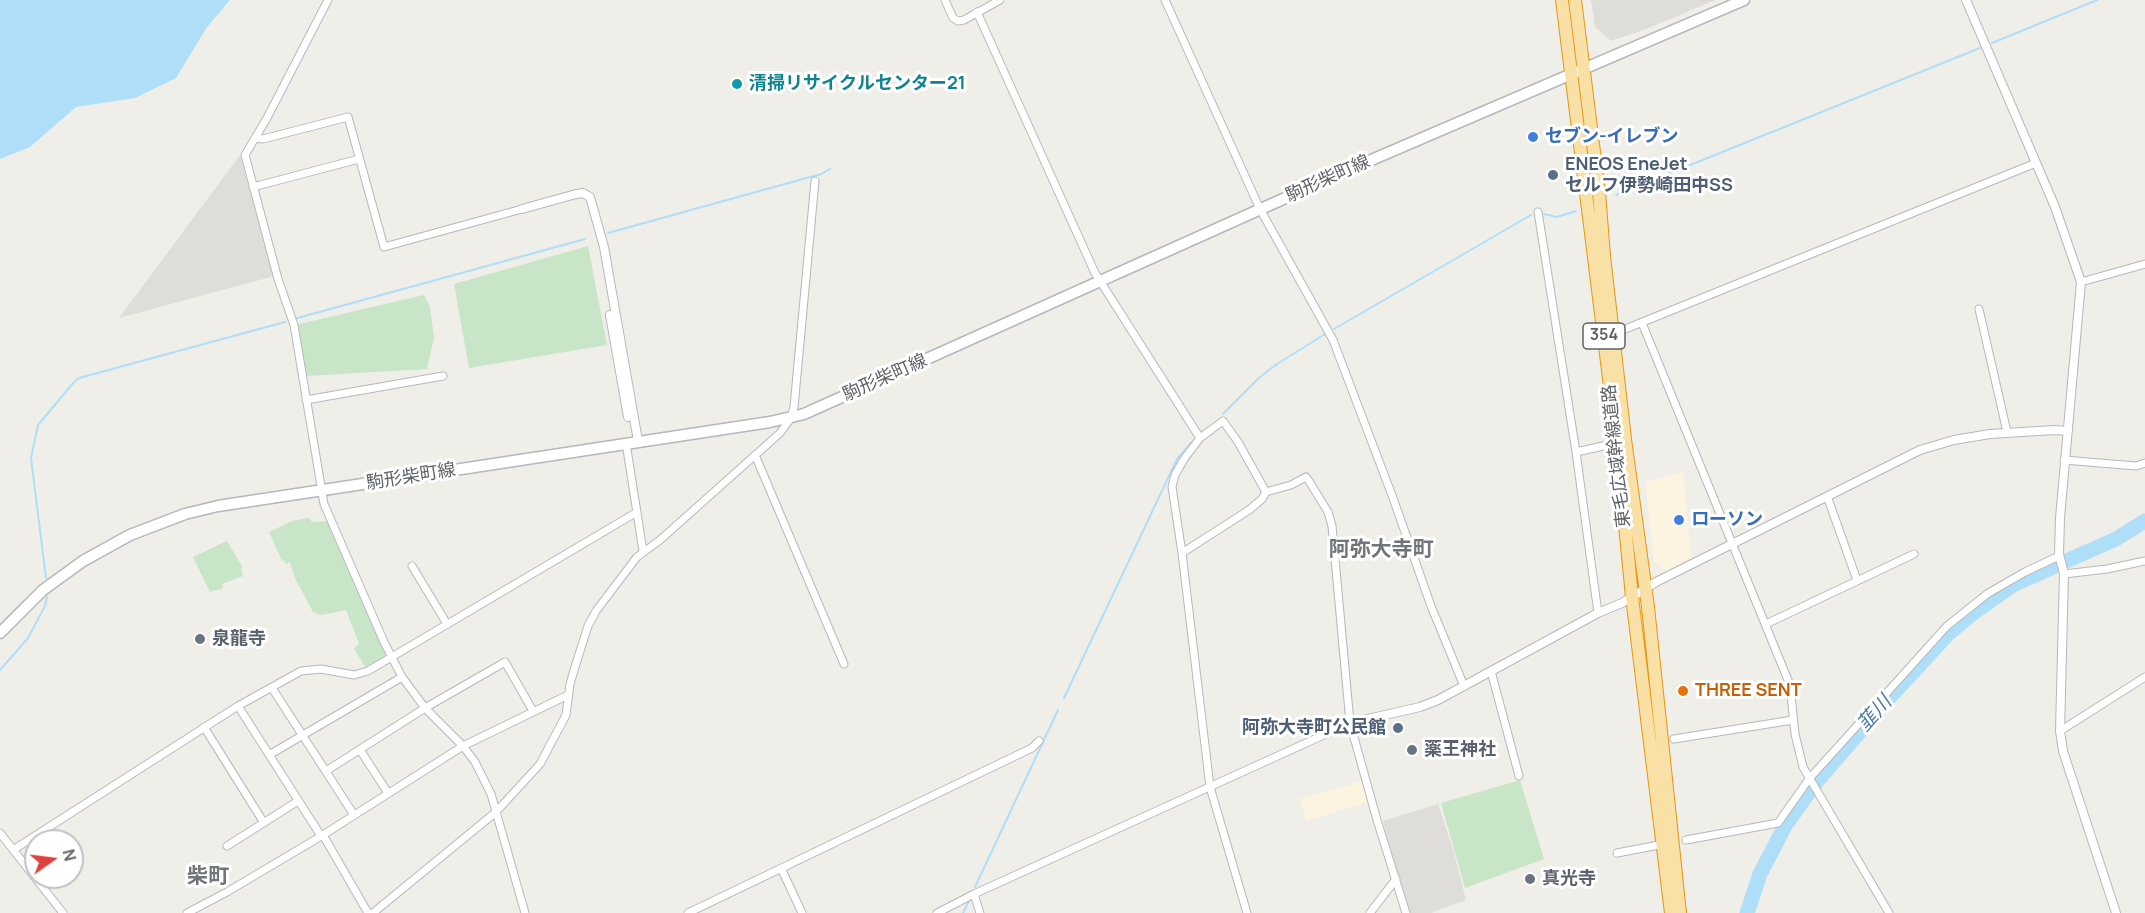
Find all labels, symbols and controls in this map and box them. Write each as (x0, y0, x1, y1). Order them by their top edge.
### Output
place label: 清掃リサイクルセンター21 (749, 73, 966, 95)
marker: 清掃リサイクルセンター21 (730, 77, 744, 91)
place label: セブン-イレブン (1545, 126, 1679, 148)
marker: セブン-イレブン (1526, 130, 1540, 144)
street label: 駒形柴町線 (1282, 151, 1374, 207)
place label: ENEOS EneJet セルフ伊勢崎田中SS (1565, 154, 1733, 196)
marker: ENEOS EneJet セルフ伊勢崎田中SS (1546, 168, 1560, 182)
road number: 354 (1583, 323, 1625, 349)
street label: 駒形柴町線 (839, 350, 931, 406)
street label: 東毛広域幹線道路 (1599, 383, 1635, 529)
street label: 駒形柴町線 (365, 459, 457, 495)
place label: ローソン (1691, 509, 1763, 531)
marker: ローソン (1672, 513, 1686, 527)
district label: 阿弥大寺町 (1329, 537, 1433, 563)
place label: 泉龍寺 (212, 628, 266, 650)
marker: 泉龍寺 (193, 632, 207, 646)
place label: THREE SENT (1695, 680, 1802, 702)
marker: THREE SENT (1676, 684, 1690, 698)
water label: 韮川 (1853, 691, 1897, 737)
place label: 阿弥大寺町公民館 (1242, 717, 1386, 739)
marker: 阿弥大寺町公民館 (1391, 721, 1405, 735)
place label: 薬王神社 (1424, 739, 1496, 761)
marker: 薬王神社 (1405, 743, 1419, 757)
north arrow (24, 829, 84, 889)
text: N (57, 847, 82, 863)
district label: 柴町 (187, 864, 229, 890)
place label: 真光寺 (1542, 868, 1596, 890)
marker: 真光寺 (1523, 872, 1537, 886)

